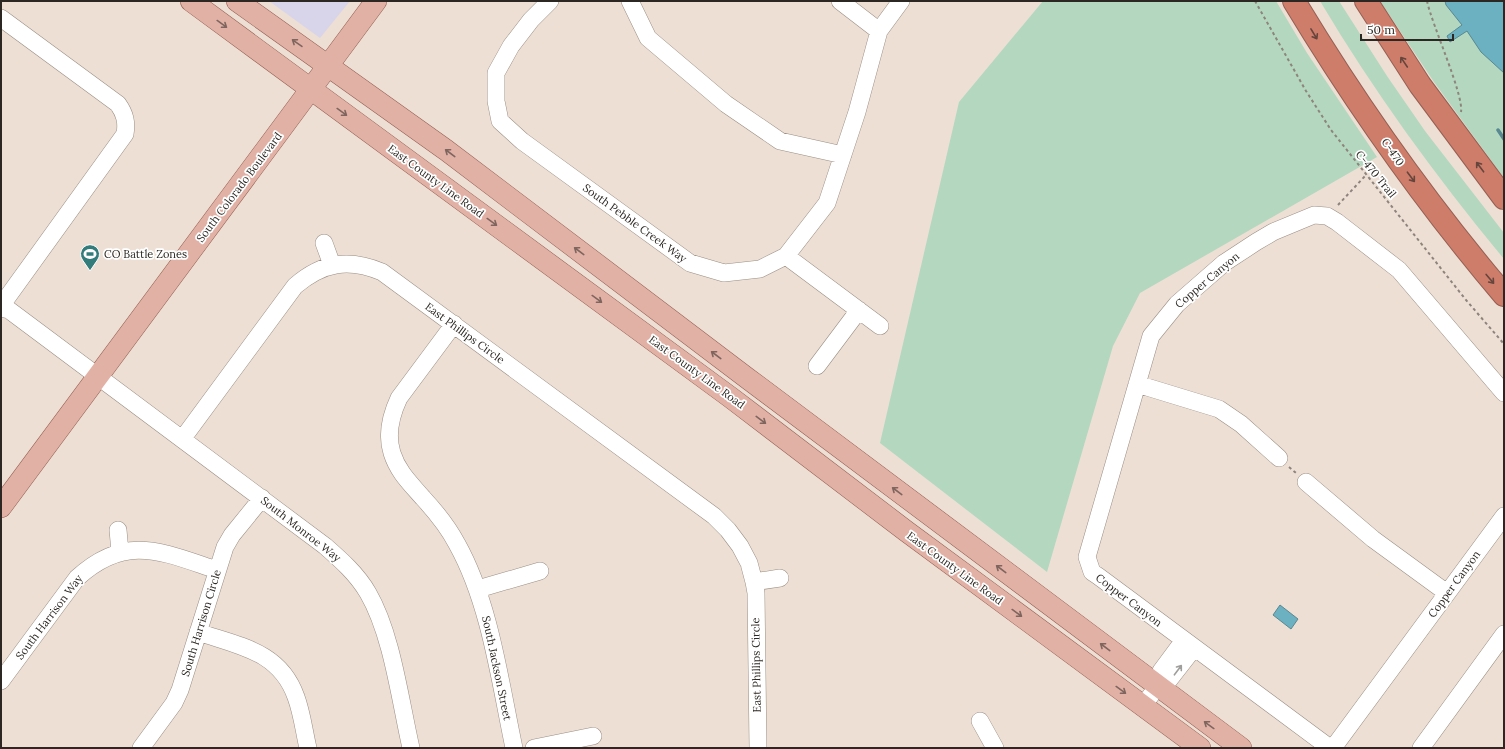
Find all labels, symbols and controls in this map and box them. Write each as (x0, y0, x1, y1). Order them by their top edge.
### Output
scale bar (1361, 16, 1453, 42)
one-way arrow (216, 20, 227, 28)
text: 50 m (1367, 22, 1395, 37)
one-way arrow (1311, 28, 1319, 40)
one-way arrow (291, 39, 302, 47)
one-way arrow (1400, 56, 1408, 67)
one-way arrow (337, 108, 348, 117)
street label: South Colorado Boulevard (193, 129, 285, 245)
street label: C-470 (1378, 135, 1408, 169)
street label: East County Line Road (385, 141, 487, 221)
street label: C-470 Trail (1353, 147, 1399, 201)
one-way arrow (445, 149, 456, 157)
one-way arrow (1476, 162, 1484, 173)
one-way arrow (1406, 171, 1415, 182)
street label: South Pebble Creek Way (580, 181, 690, 266)
one-way arrow (487, 218, 498, 226)
sports icon: CO Battle Zones (79, 243, 101, 271)
one-way arrow (573, 246, 584, 255)
place label: CO Battle Zones (104, 247, 187, 261)
street label: Copper Canyon (1172, 249, 1242, 311)
one-way arrow (1486, 274, 1495, 285)
one-way arrow (592, 295, 603, 303)
street label: East Phillips Circle (422, 299, 508, 367)
street label: East County Line Road (646, 332, 748, 412)
one-way arrow (710, 351, 721, 359)
one-way arrow (756, 416, 767, 425)
one-way arrow (892, 487, 903, 496)
street label: South Monroe Way (258, 493, 344, 565)
street label: East County Line Road (904, 528, 1006, 608)
street label: Copper Canyon (1425, 547, 1483, 620)
one-way arrow (996, 565, 1007, 574)
street label: South Harrison Circle (178, 568, 224, 678)
street label: Copper Canyon (1093, 570, 1165, 630)
street label: South Harrison Way (12, 572, 86, 662)
one-way arrow (1011, 609, 1022, 617)
street label: South Jackson Street (479, 614, 515, 722)
street label: East Phillips Circle (748, 617, 764, 713)
one-way arrow (1100, 643, 1111, 652)
one-way arrow (1174, 664, 1182, 675)
one-way arrow (1116, 686, 1127, 694)
one-way arrow (1204, 721, 1215, 729)

